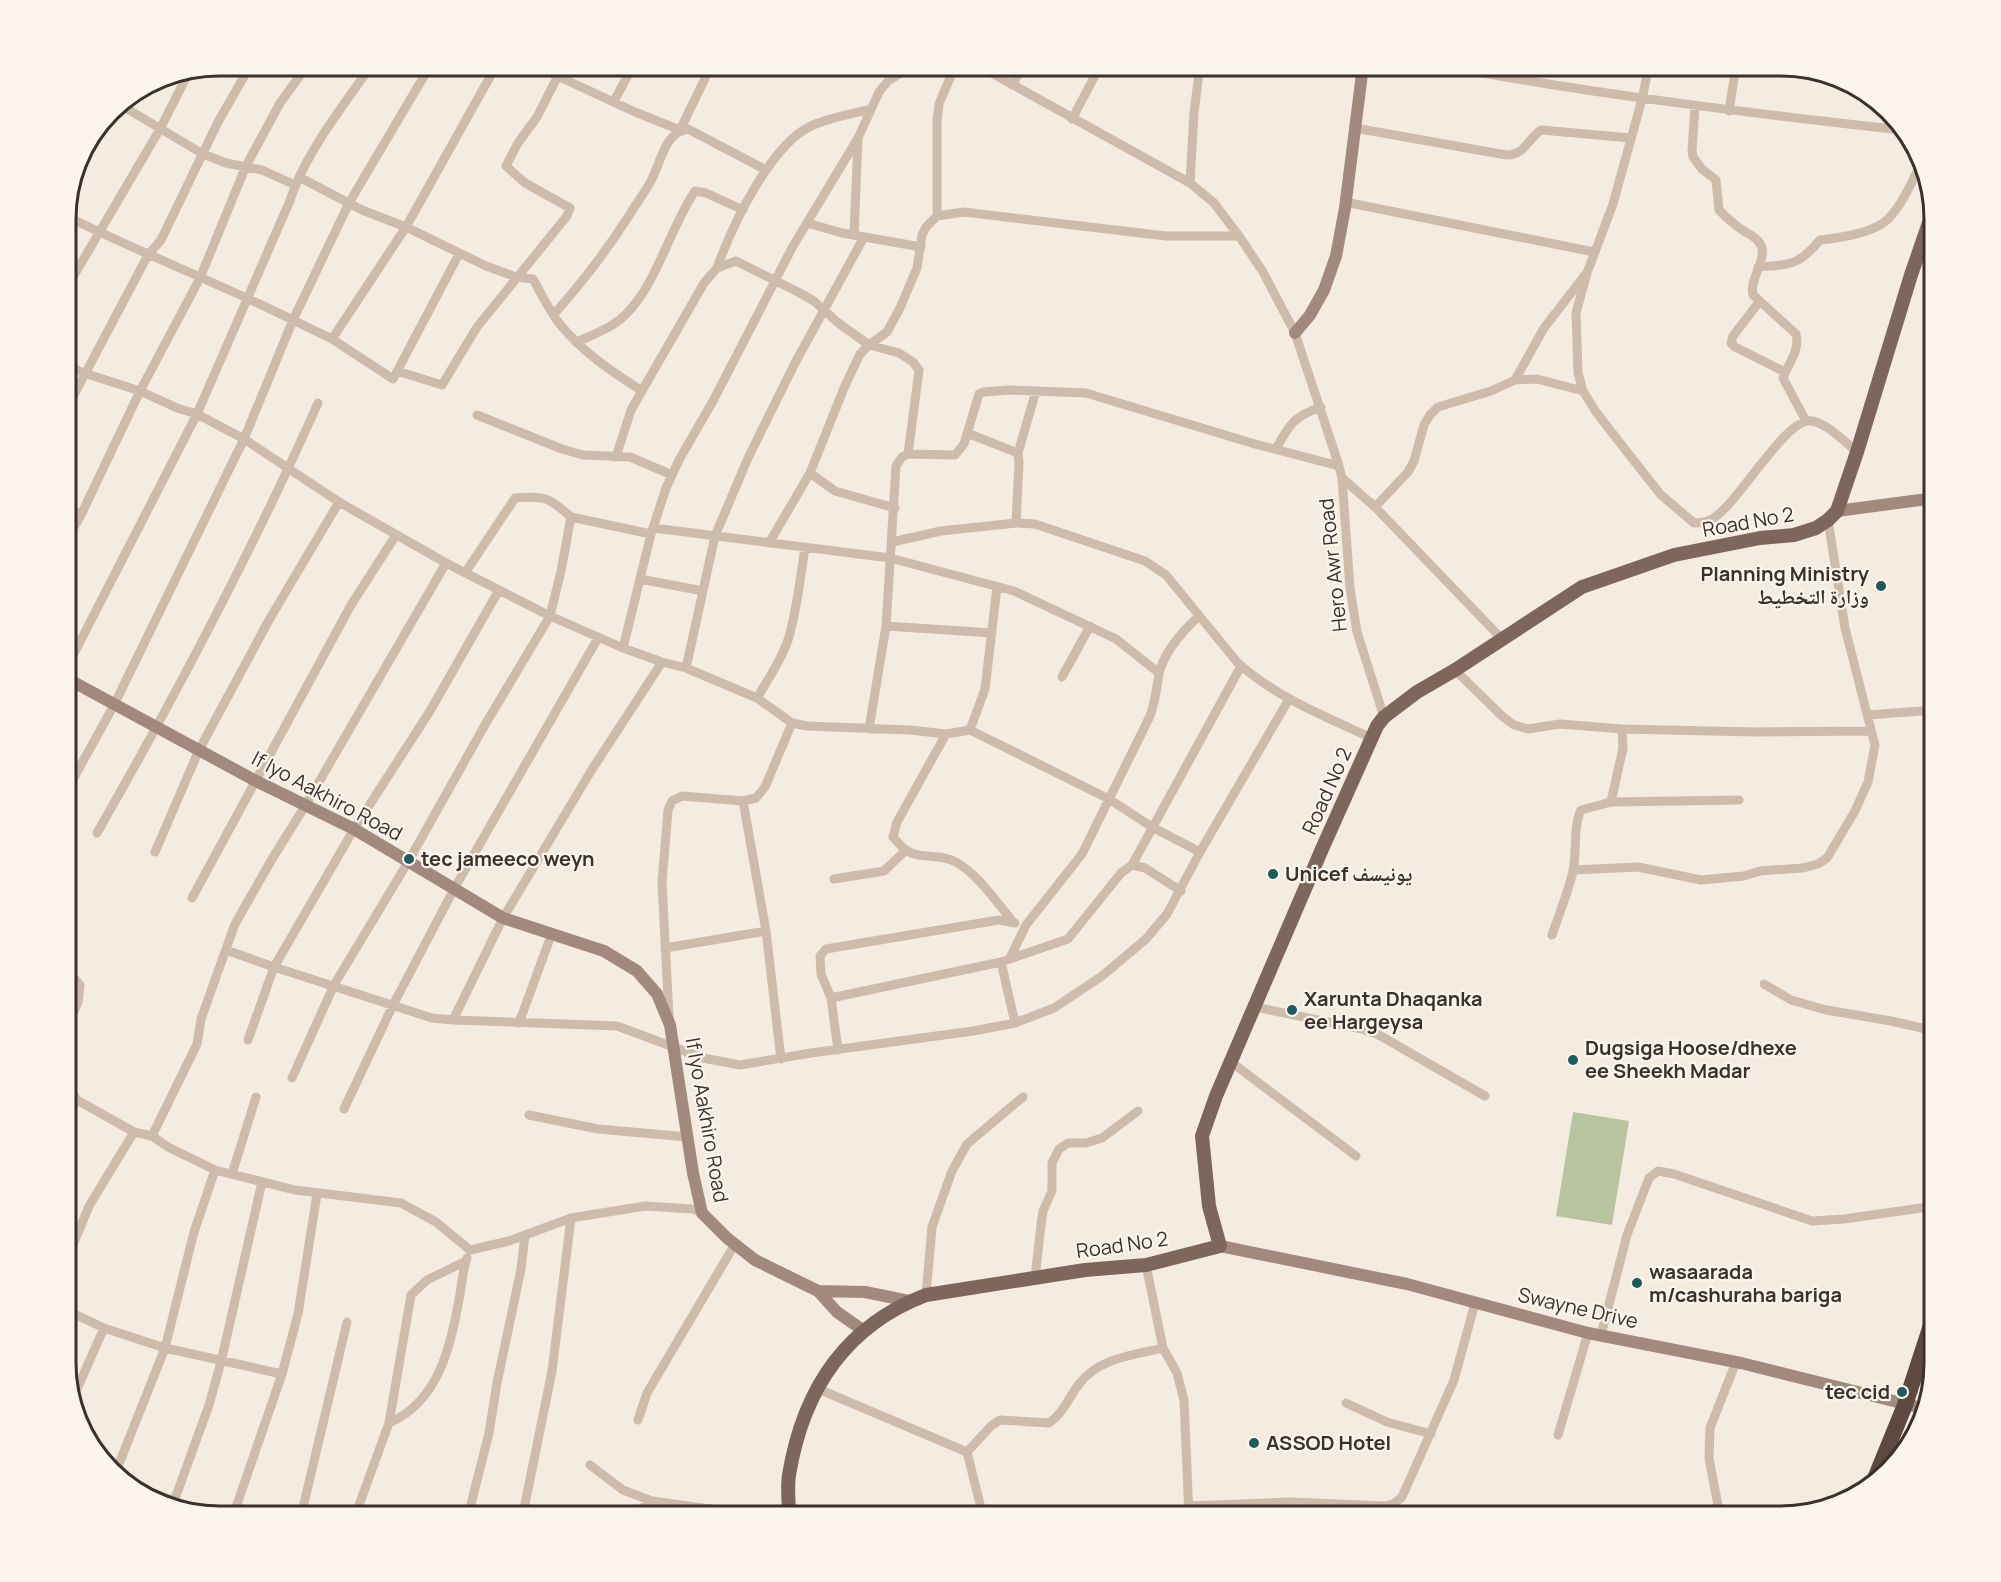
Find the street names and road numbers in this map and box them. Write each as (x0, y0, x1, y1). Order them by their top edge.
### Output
street label: Hero Awr Road (1312, 497, 1353, 633)
street label: Road No 2 (1700, 500, 1796, 543)
street label: Road No 2 (1295, 743, 1358, 838)
street label: If Iyo Aakhiro Road (247, 744, 407, 847)
street label: If Iyo Aakhiro Road (680, 1035, 735, 1204)
street label: Road No 2 (1074, 1225, 1170, 1264)
street label: Swayne Drive (1515, 1281, 1641, 1334)

